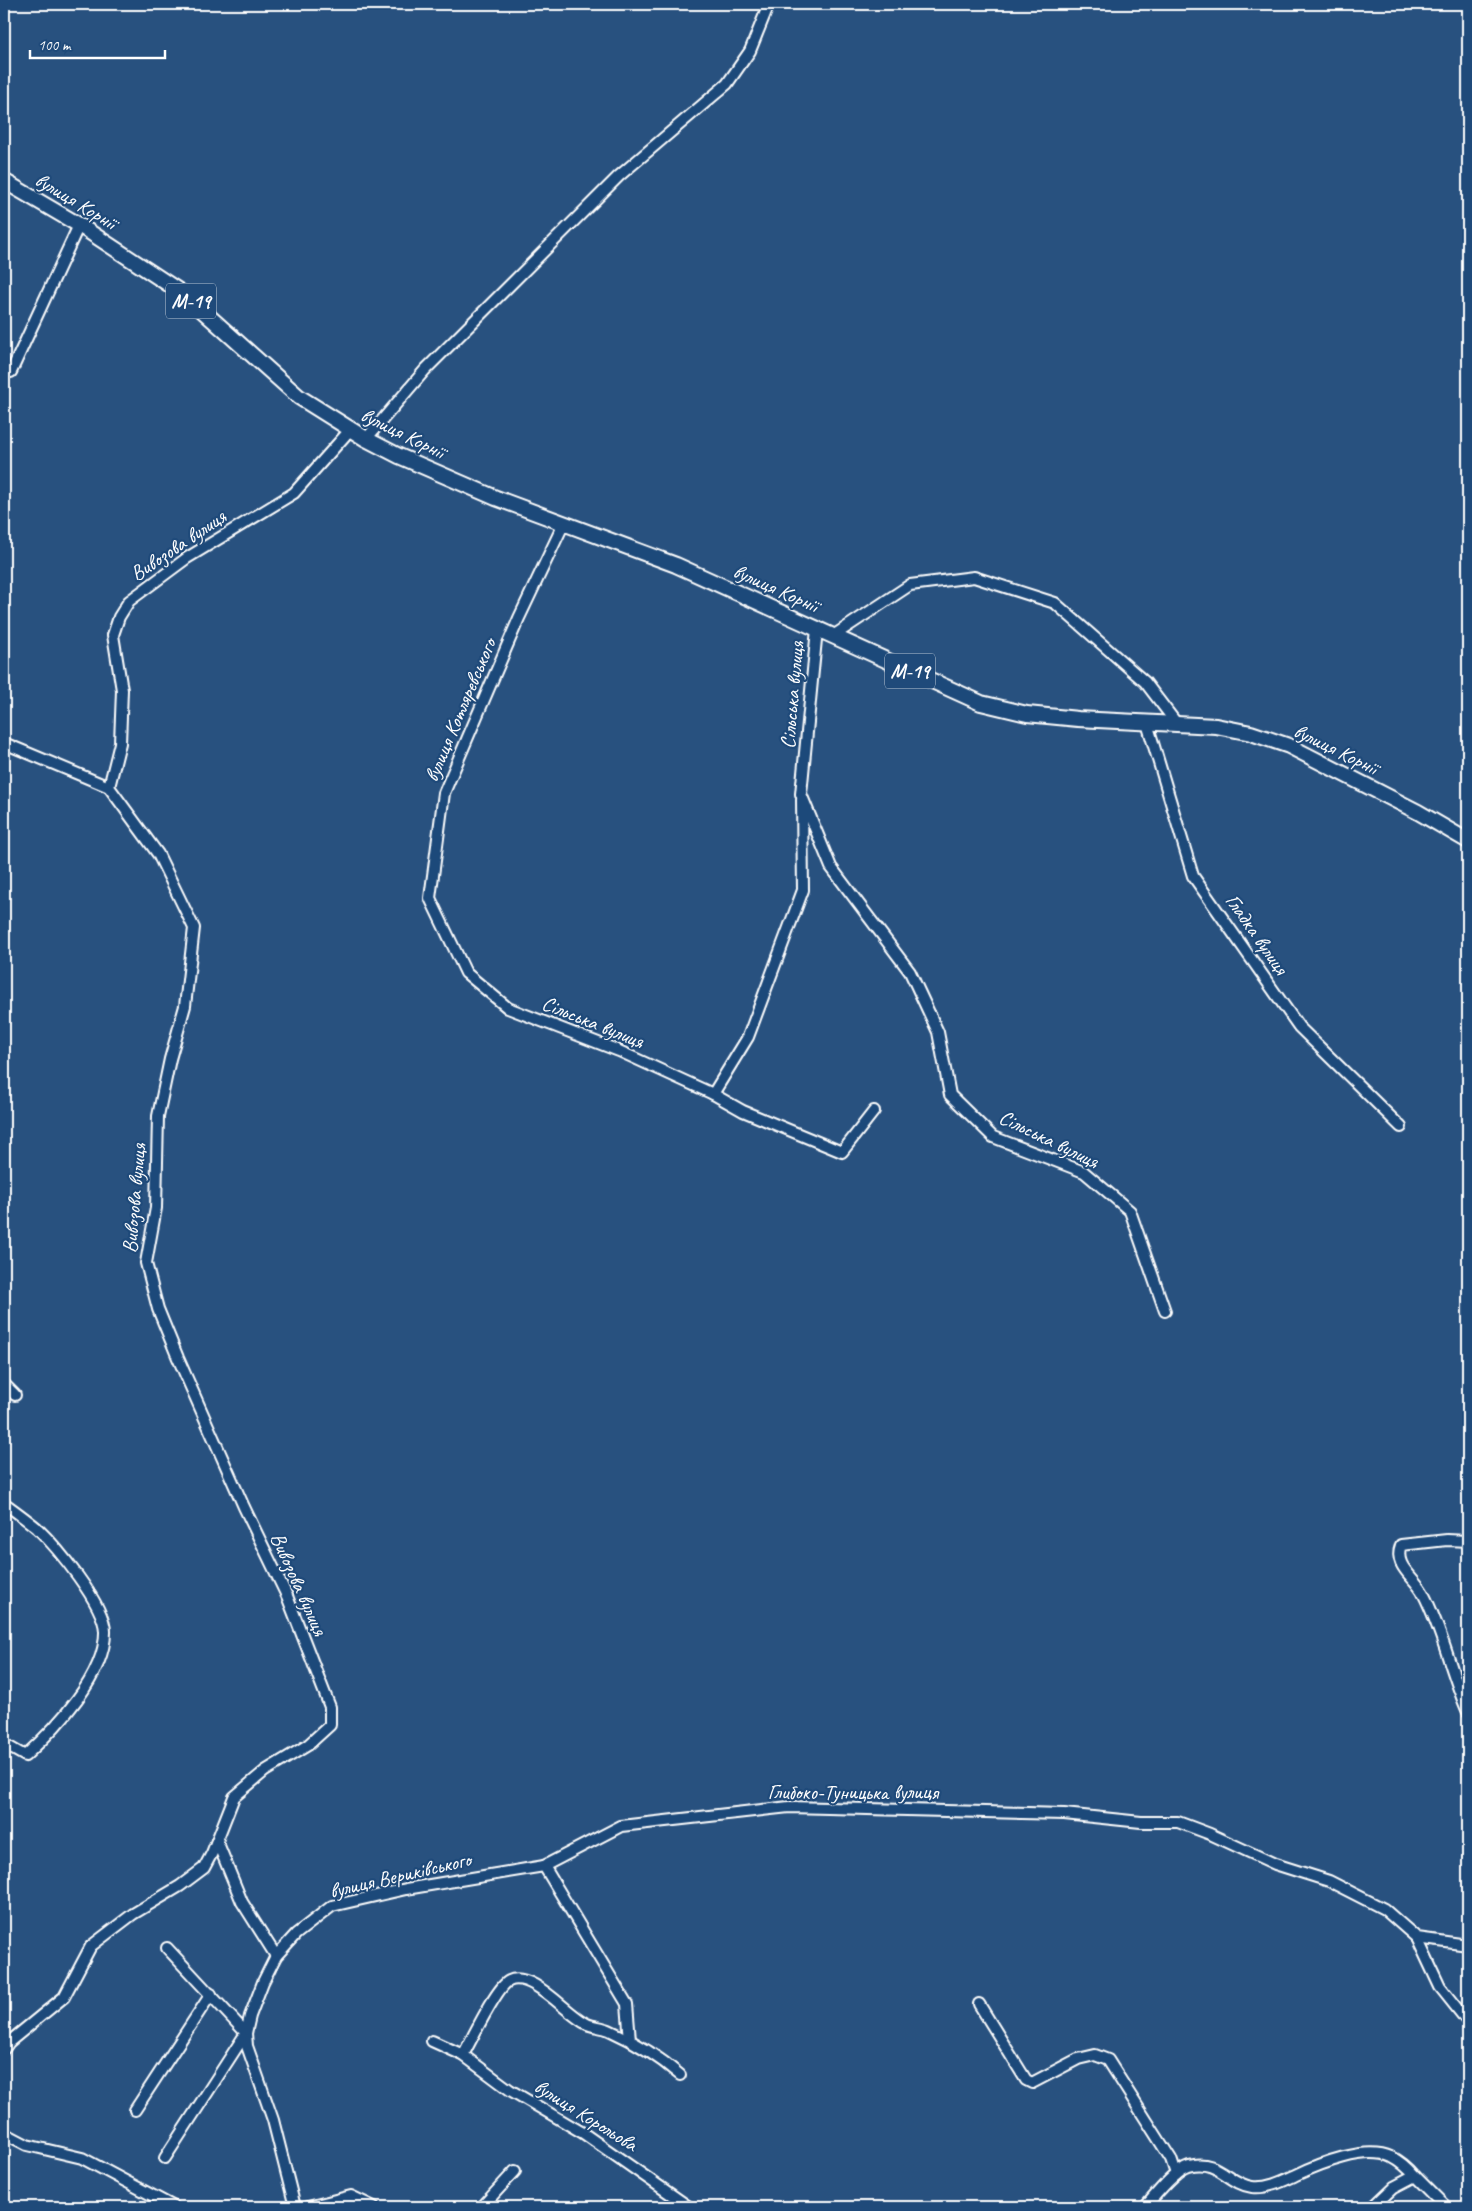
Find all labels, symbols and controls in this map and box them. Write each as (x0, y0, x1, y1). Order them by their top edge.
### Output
scale bar (30, 28, 165, 60)
text: 100 m (38, 36, 72, 55)
street label: вулиця Корнії (30, 167, 125, 238)
road number: М-19 (166, 284, 216, 318)
street label: вулиця Корнії (357, 401, 453, 466)
street label: Вивозова вулиця (125, 503, 232, 587)
street label: вулиця Корнії (729, 558, 826, 620)
street label: вулиця Котляревського (418, 632, 503, 786)
street label: Сільська вулиця (774, 639, 810, 750)
road number: М-19 (885, 654, 935, 688)
street label: вулиця Корнії (1290, 717, 1386, 782)
street label: Гладка вулиця (1220, 889, 1295, 981)
street label: Сільська вулиця (538, 990, 649, 1055)
street label: Сільська вулиця (995, 1104, 1104, 1175)
street label: Вивозова вулиця (116, 1141, 152, 1254)
street label: Вивозова вулиця (265, 1528, 334, 1641)
street label: Глибоко-Туницька вулиця (768, 1779, 940, 1805)
street label: вулиця Вериківського (327, 1846, 476, 1904)
street label: вулиця Корольова (530, 2073, 644, 2158)

